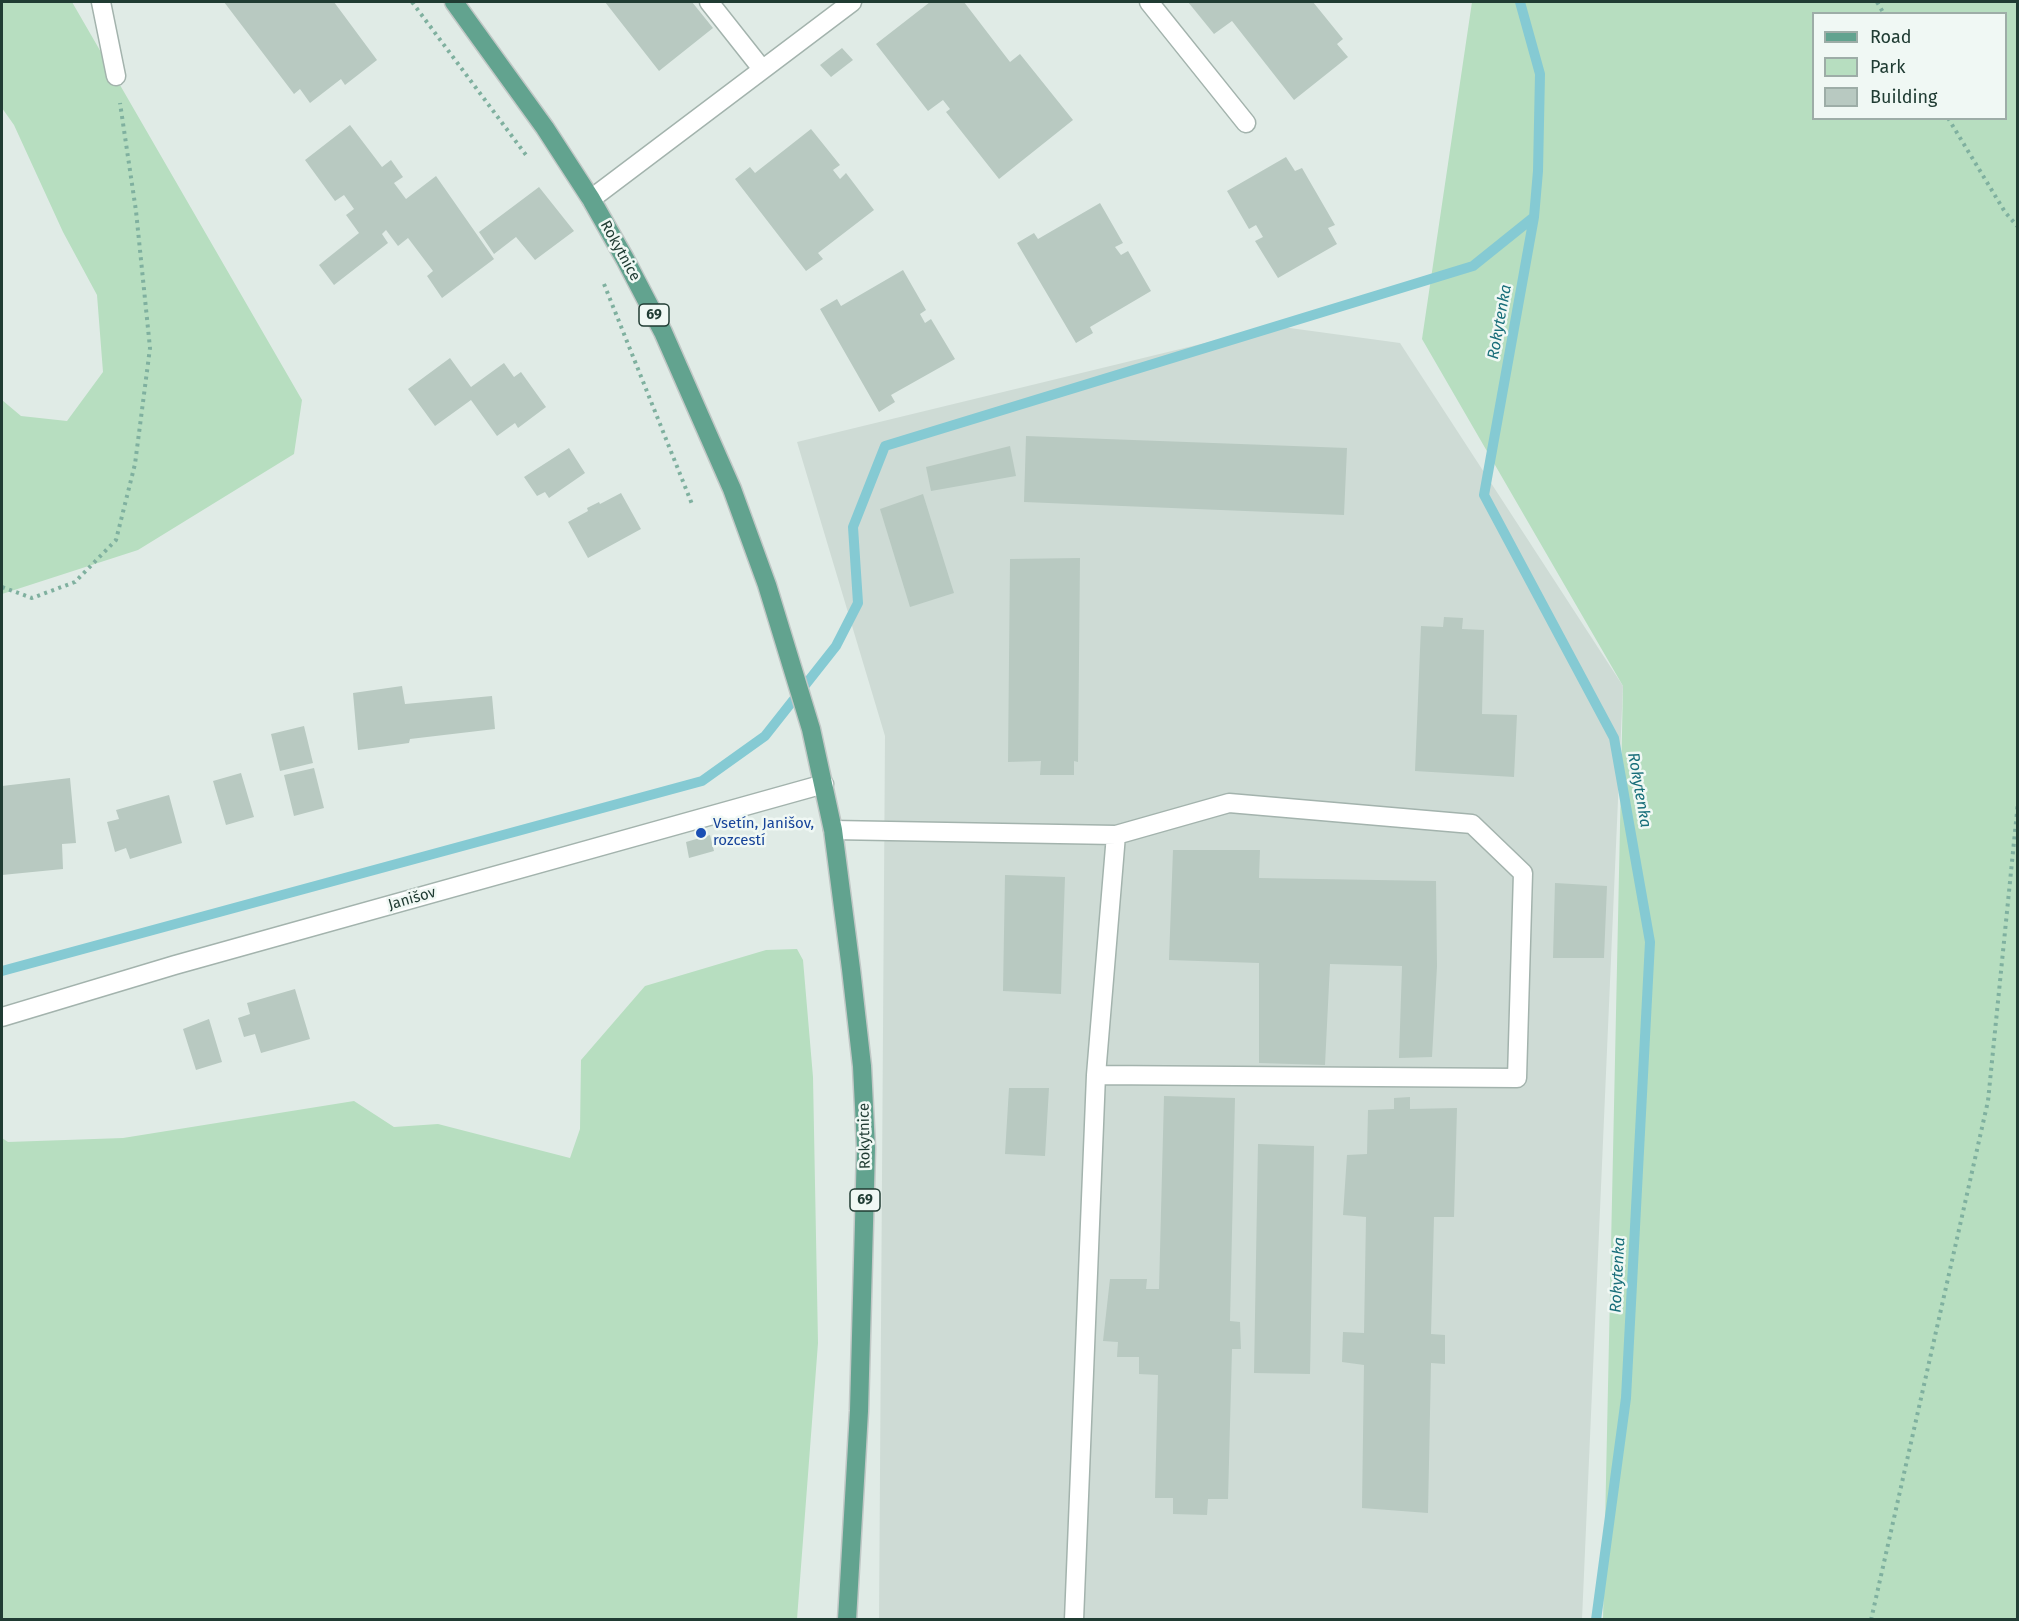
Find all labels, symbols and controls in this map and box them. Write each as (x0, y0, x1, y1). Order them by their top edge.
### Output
legend (1812, 12, 2007, 120)
text: Road (1870, 26, 1912, 48)
text: Park (1870, 56, 1905, 78)
text: Building (1870, 86, 1937, 108)
street label: Rokytnice (596, 218, 644, 284)
water label: Rokytenka (1484, 283, 1516, 361)
road number: 69 (639, 304, 669, 326)
water label: Rokytenka (1623, 751, 1655, 829)
place label: Vsetín, Janišov, rozcestí (713, 815, 814, 850)
marker: Vsetín, Janišov, rozcestí (694, 826, 708, 840)
street label: Janišov (386, 884, 438, 914)
street label: Rokytnice (855, 1103, 875, 1169)
road number: 69 (850, 1189, 880, 1211)
water label: Rokytenka (1606, 1237, 1630, 1313)

